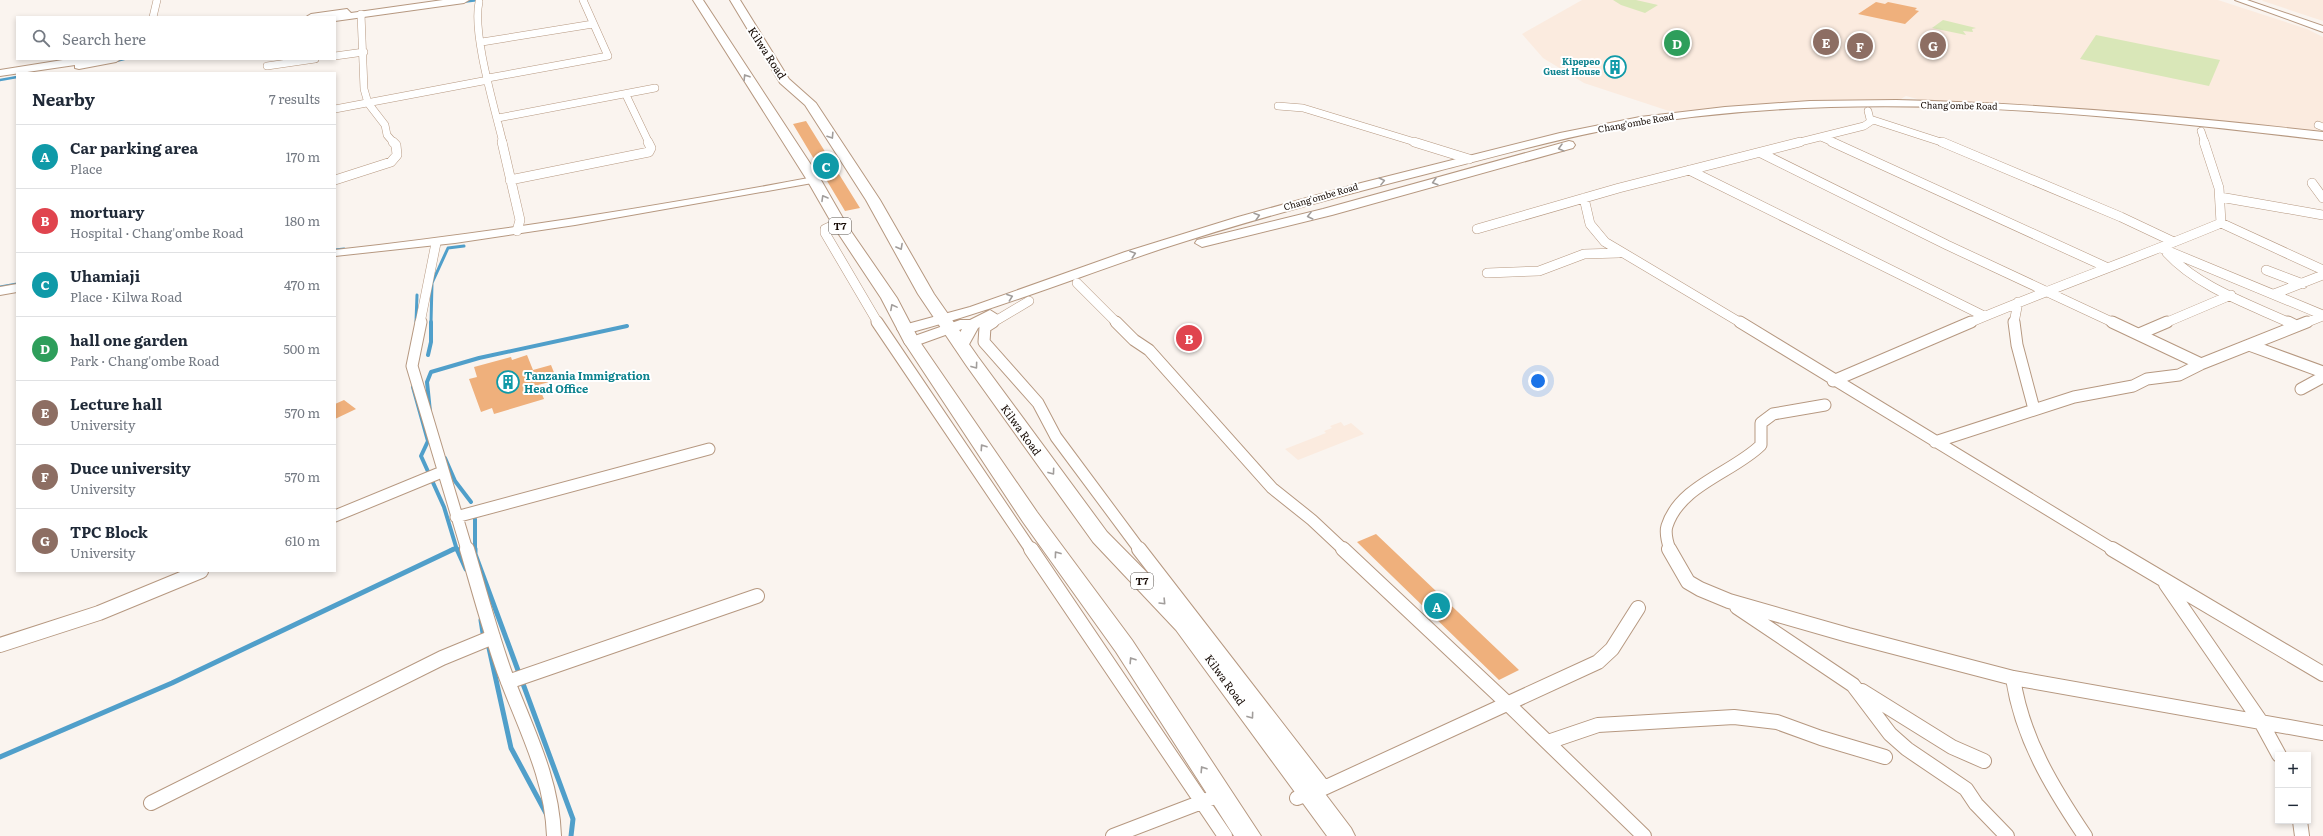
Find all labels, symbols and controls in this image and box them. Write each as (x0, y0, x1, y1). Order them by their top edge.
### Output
search box (16, 16, 336, 60)
street label: Kilwa Road (745, 23, 791, 82)
icon: search (30, 27, 52, 49)
text: Search here (62, 27, 146, 50)
pin: E (1813, 27, 1839, 57)
pin: D (1664, 28, 1690, 58)
pin: G (1920, 30, 1946, 60)
pin: F (1847, 31, 1873, 61)
place label: Kipepeo Guest House (1543, 54, 1600, 78)
building icon: Kipepeo Guest House (1602, 54, 1628, 80)
one-way arrow (744, 74, 751, 81)
text: Nearby (32, 86, 95, 111)
text: 7 results (269, 89, 320, 108)
street label: Chang'ombe Road (1920, 97, 1998, 113)
street label: Chang'ombe Road (1597, 108, 1676, 136)
one-way arrow (827, 132, 834, 139)
text: Car parking area (70, 136, 198, 159)
one-way arrow (1557, 143, 1564, 151)
text: A (40, 147, 50, 166)
text: 170 m (286, 147, 320, 166)
pin: C (813, 151, 839, 181)
text: Place (70, 159, 102, 178)
one-way arrow (1379, 177, 1385, 185)
one-way arrow (1432, 177, 1439, 186)
street label: Chang'ombe Road (1282, 179, 1360, 213)
one-way arrow (821, 194, 829, 202)
text: mortuary (70, 200, 145, 223)
text: B (41, 211, 49, 230)
text: 180 m (285, 211, 320, 230)
one-way arrow (1307, 211, 1314, 220)
one-way arrow (1253, 212, 1260, 221)
road number: T7 (829, 218, 851, 234)
text: Hospital · Chang'ombe Road (70, 223, 244, 242)
one-way arrow (895, 243, 902, 250)
one-way arrow (1129, 250, 1136, 259)
text: Uhamiaji (70, 264, 140, 287)
text: C (40, 275, 50, 294)
text: 470 m (284, 275, 320, 294)
text: Place · Kilwa Road (70, 287, 182, 306)
one-way arrow (1006, 293, 1013, 301)
one-way arrow (891, 304, 898, 312)
pin: B (1176, 323, 1202, 353)
text: hall one garden (70, 328, 188, 351)
text: D (40, 339, 50, 358)
text: 500 m (283, 339, 320, 358)
text: Park · Chang'ombe Road (70, 351, 220, 370)
one-way arrow (971, 362, 978, 369)
place label: Tanzania Immigration Head Office (524, 367, 650, 396)
building icon: Tanzania Immigration Head Office (495, 369, 521, 395)
your location (1528, 371, 1548, 391)
text: Lecture hall (70, 392, 162, 415)
street label: Kilwa Road (998, 401, 1046, 458)
text: E (41, 403, 49, 422)
text: 570 m (284, 403, 320, 422)
text: University (70, 415, 135, 434)
one-way arrow (980, 444, 988, 451)
text: Duce university (70, 456, 191, 479)
text: F (41, 467, 49, 486)
text: 570 m (284, 467, 320, 486)
one-way arrow (1047, 467, 1054, 474)
text: University (70, 479, 135, 498)
text: TPC Block (70, 520, 148, 543)
text: G (40, 531, 50, 550)
text: 610 m (285, 531, 320, 550)
text: University (70, 543, 135, 562)
one-way arrow (1054, 551, 1062, 558)
road number: T7 (1131, 573, 1153, 589)
pin: A (1424, 591, 1450, 621)
one-way arrow (1158, 598, 1165, 605)
street label: Kilwa Road (1202, 651, 1250, 708)
one-way arrow (1130, 657, 1137, 664)
one-way arrow (1246, 712, 1254, 719)
map controls (2275, 752, 2311, 824)
button: + (2275, 752, 2311, 788)
one-way arrow (1200, 766, 1208, 773)
button: − (2275, 788, 2311, 824)

